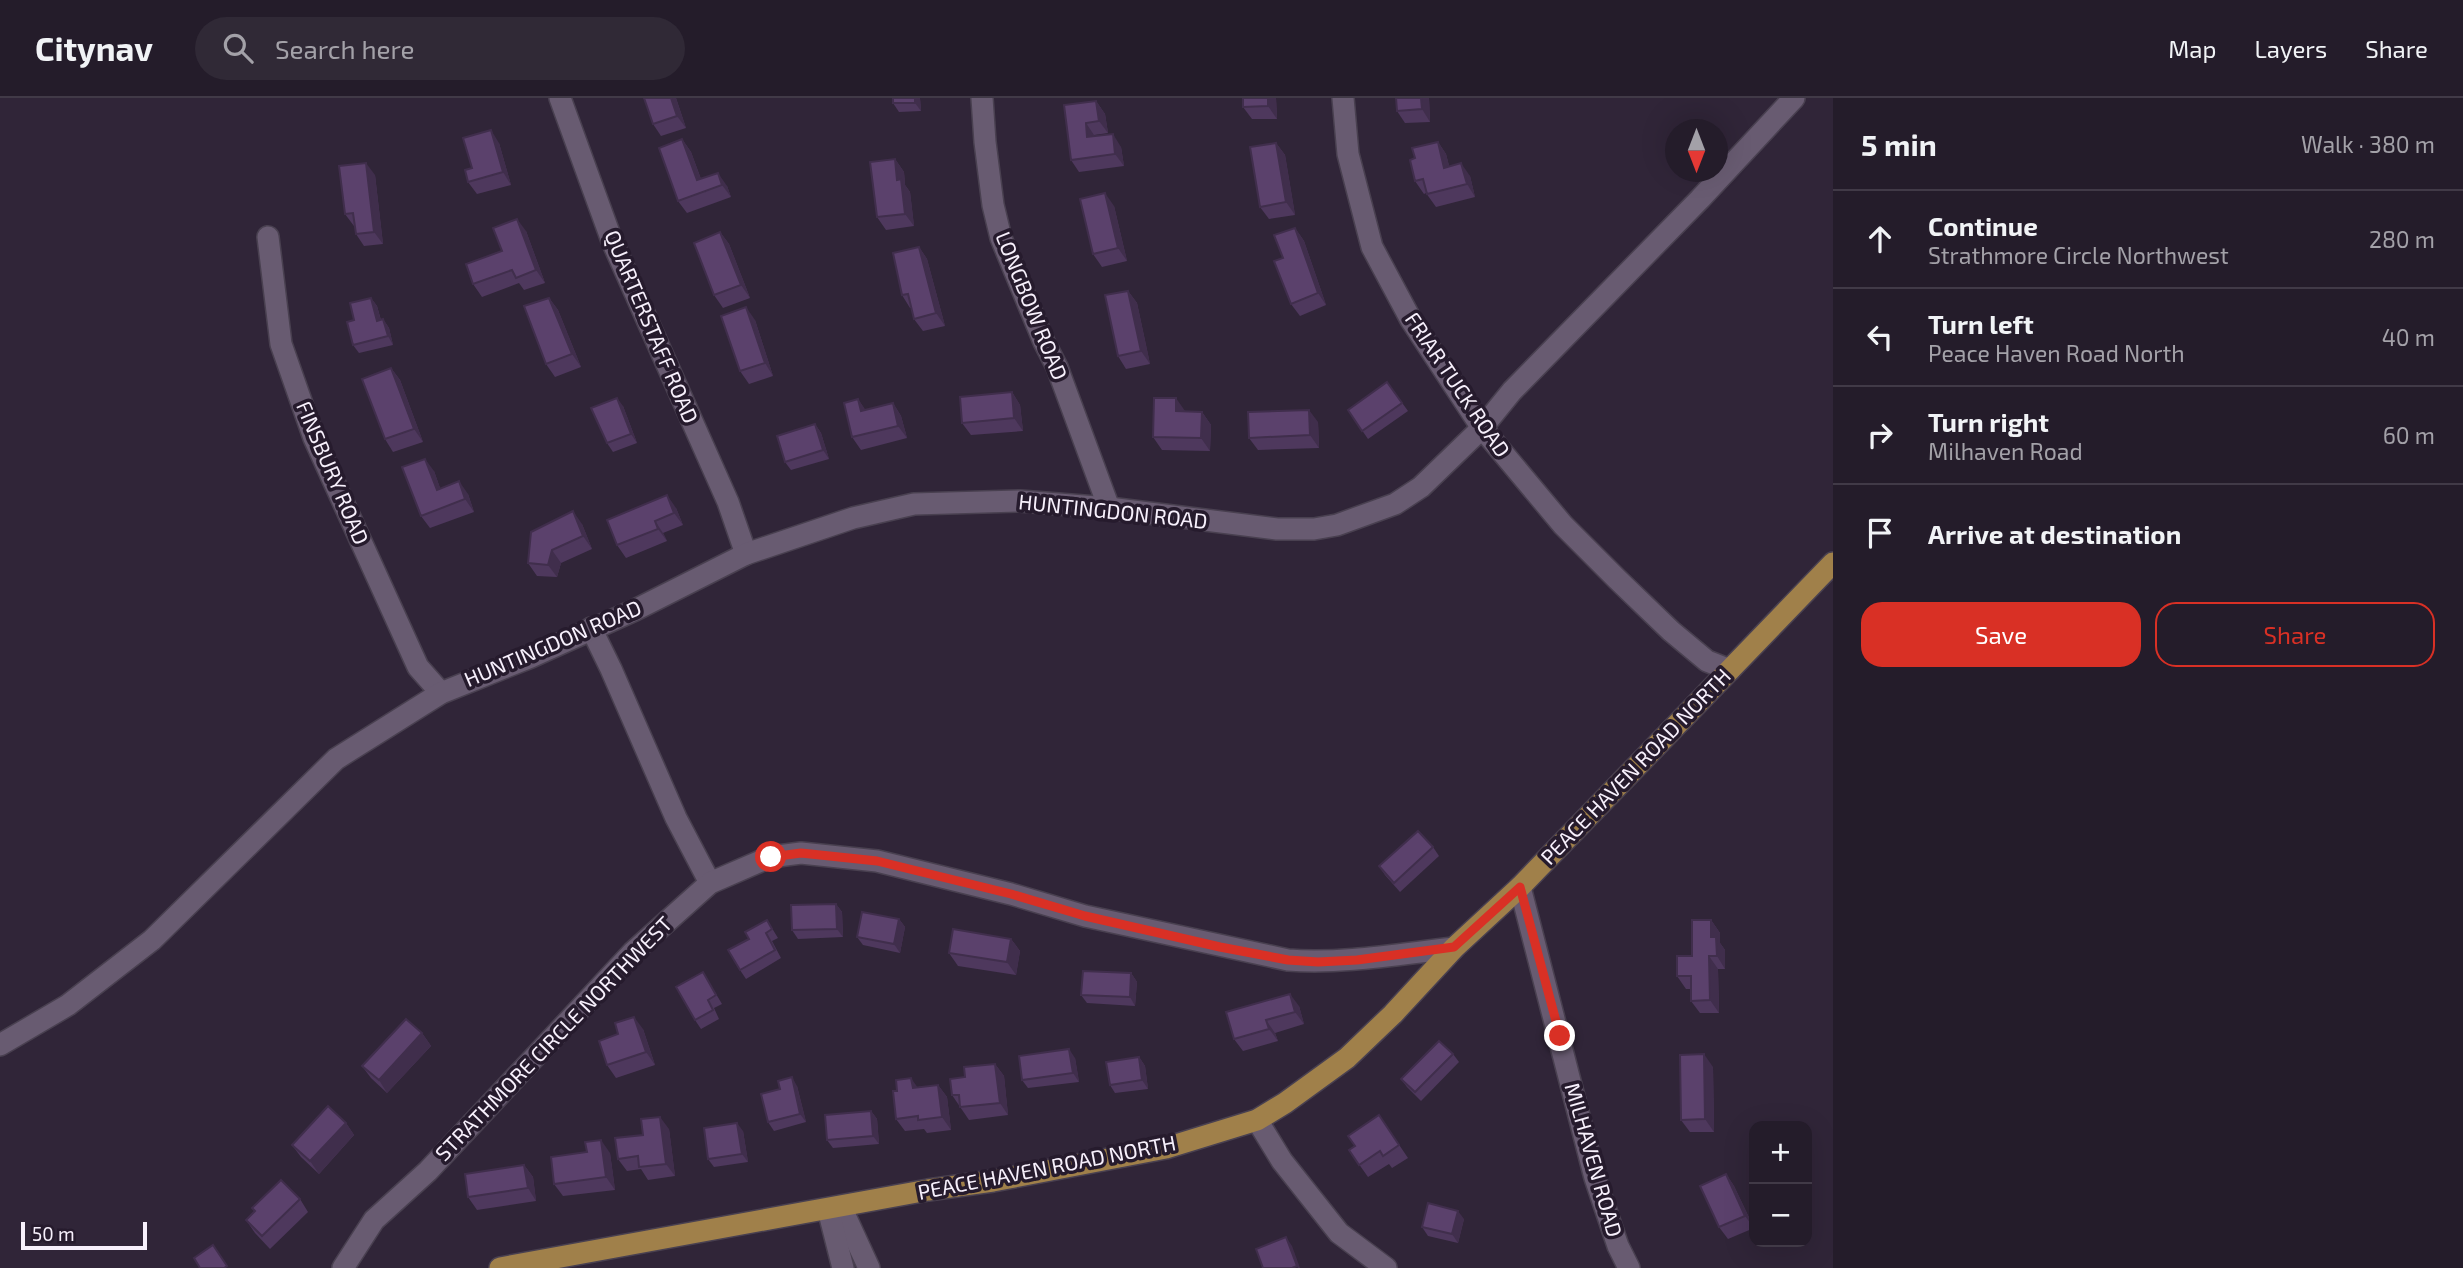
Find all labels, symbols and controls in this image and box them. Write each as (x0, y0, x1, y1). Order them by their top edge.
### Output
search box (195, 17, 685, 80)
text: Citynav (35, 28, 153, 68)
icon: search (219, 29, 257, 67)
text: Search here (275, 33, 415, 64)
text: Map (2168, 34, 2216, 63)
text: Layers (2254, 34, 2327, 63)
text: Share (2365, 34, 2428, 63)
north arrow (1665, 119, 1728, 182)
text: 5 min (1861, 126, 1937, 162)
text: Walk · 380 m (2301, 130, 2435, 158)
text: Continue (1928, 210, 2038, 241)
icon: ahead (1861, 220, 1899, 258)
text: 280 m (2369, 225, 2435, 253)
street label: QUARTERSTAFF ROAD (599, 226, 704, 427)
street label: LONGBOW ROAD (991, 228, 1074, 383)
text: Strathmore Circle Northwest (1928, 241, 2229, 269)
street label: FRIAR TUCK ROAD (1401, 307, 1516, 461)
text: Turn left (1928, 308, 2034, 339)
icon: left (1861, 318, 1899, 356)
text: 40 m (2382, 323, 2435, 351)
text: Peace Haven Road North (1928, 339, 2185, 367)
street label: FINSBURY ROAD (292, 397, 375, 548)
text: Turn right (1928, 406, 2049, 437)
icon: right (1861, 416, 1899, 454)
text: 60 m (2383, 421, 2435, 449)
text: Milhaven Road (1928, 437, 2083, 465)
street label: HUNTINGDON ROAD (1017, 488, 1209, 533)
icon: arrive (1861, 514, 1899, 552)
text: Arrive at destination (1928, 518, 2181, 549)
street label: HUNTINGDON ROAD (460, 594, 645, 691)
button: Save (1861, 602, 2141, 667)
button: Share (2155, 602, 2435, 667)
street label: PEACE HAVEN ROAD NORTH (1535, 663, 1735, 869)
route start (755, 841, 786, 872)
street label: STRATHMORE CIRCLE NORTHWEST (429, 911, 677, 1165)
route end (1544, 1020, 1575, 1051)
street label: MILHAVEN ROAD (1561, 1080, 1628, 1239)
map controls (1749, 1121, 1812, 1247)
button: + (1749, 1121, 1812, 1184)
street label: PEACE HAVEN ROAD NORTH (916, 1129, 1178, 1204)
button: − (1749, 1184, 1812, 1247)
scale bar (21, 1219, 147, 1251)
text: 50 m (32, 1222, 75, 1245)

